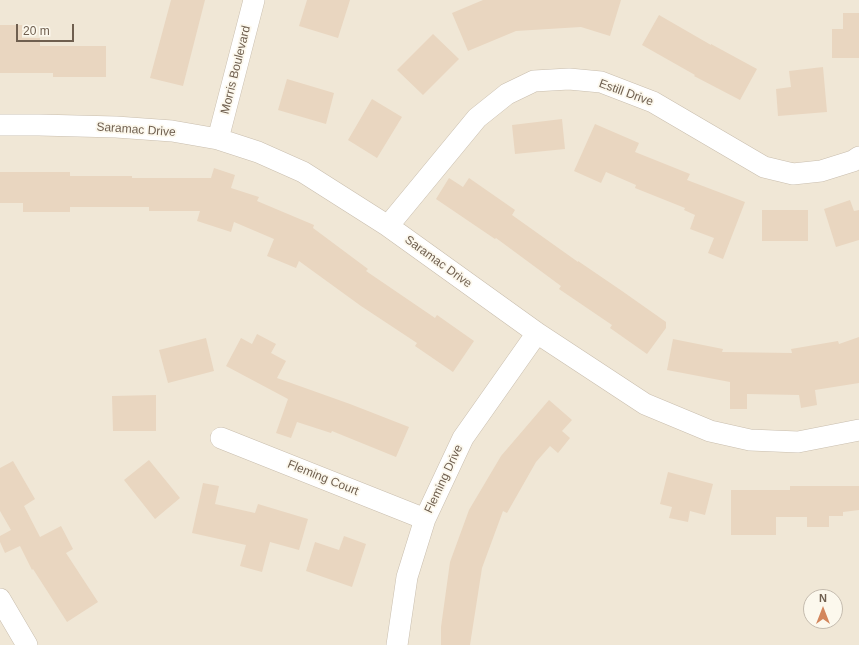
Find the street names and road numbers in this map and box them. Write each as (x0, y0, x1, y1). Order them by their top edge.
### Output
street label: Morris Boulevard (218, 24, 254, 116)
street label: Estill Drive (597, 77, 655, 109)
street label: Saramac Drive (96, 120, 176, 140)
street label: Saramac Drive (402, 233, 474, 291)
street label: Fleming Drive (422, 442, 466, 516)
street label: Fleming Court (285, 457, 361, 499)

